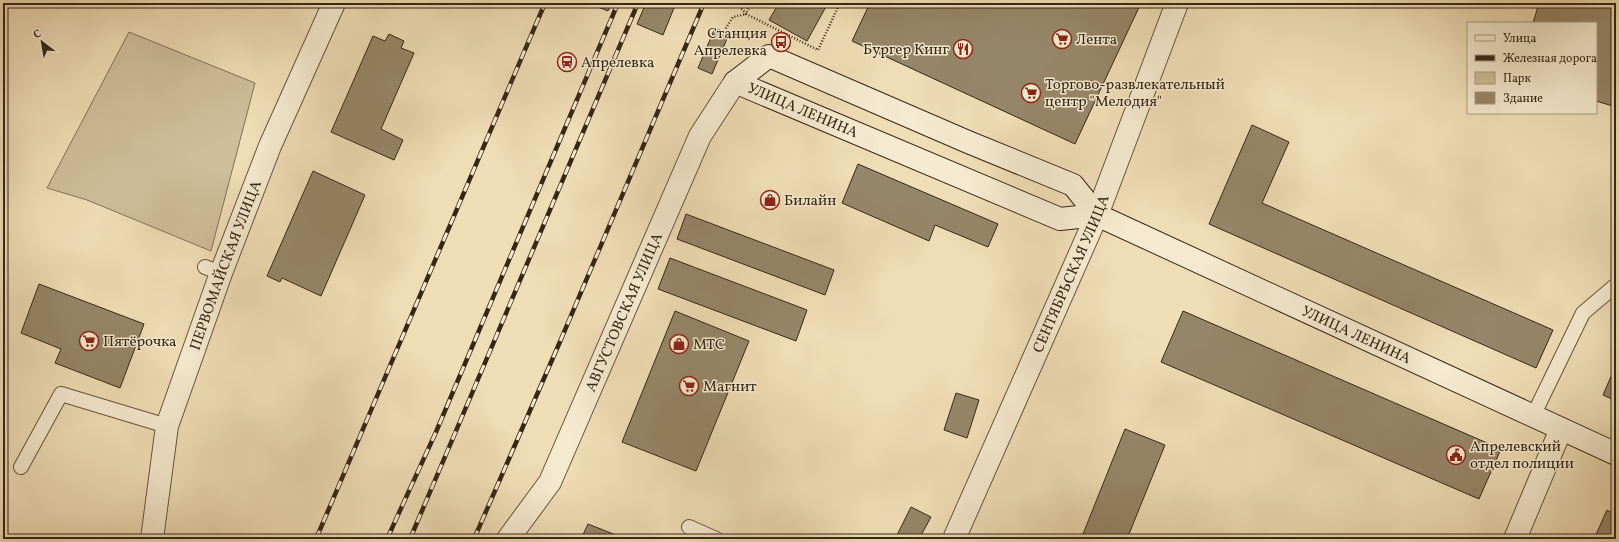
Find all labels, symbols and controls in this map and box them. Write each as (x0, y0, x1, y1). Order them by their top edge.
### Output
north arrow (22, 22, 62, 62)
legend (1467, 22, 1597, 114)
place label: Станция Апрелевка (694, 24, 767, 62)
text: С (31, 26, 45, 43)
supermarket icon: Лента (1051, 28, 1073, 50)
place label: Лента (1076, 30, 1117, 51)
bus stop icon: Станция Апрелевка (770, 31, 792, 53)
text: Улица (1503, 31, 1536, 47)
restaurant icon: Бургер Кинг (952, 38, 974, 60)
place label: Бургер Кинг (863, 40, 949, 61)
station icon: Апрелевка (556, 51, 578, 73)
text: Железная дорога (1503, 51, 1597, 67)
place label: Апрелевка (581, 53, 654, 74)
text: Парк (1503, 71, 1531, 87)
place label: Торгово-развлекательный центр "Мелодия" (1045, 75, 1225, 113)
street label: УЛИЦА ЛЕНИНА (744, 79, 861, 144)
supermarket icon: Торгово-развлекательный центр "Мелодия" (1020, 82, 1042, 104)
text: Здание (1503, 91, 1543, 107)
street label: ПЕРВОМАЙСКАЯ УЛИЦА (185, 177, 268, 354)
shop icon: Билайн (759, 189, 781, 211)
place label: Билайн (784, 191, 836, 212)
street label: СЕНТЯБРЬСКАЯ УЛИЦА (1028, 192, 1116, 356)
street label: АВГУСТОВСКАЯ УЛИЦА (581, 229, 669, 396)
street label: УЛИЦА ЛЕНИНА (1298, 302, 1414, 370)
supermarket icon: Пятёрочка (78, 330, 100, 352)
place label: Пятёрочка (103, 332, 177, 353)
shop icon: МТС (668, 333, 690, 355)
place label: МТС (693, 335, 725, 356)
supermarket icon: Магнит (678, 375, 700, 397)
place label: Магнит (703, 377, 757, 398)
place label: Апрелевский отдел полиции (1470, 437, 1574, 475)
public building icon: Апрелевский отдел полиции (1445, 444, 1467, 466)

